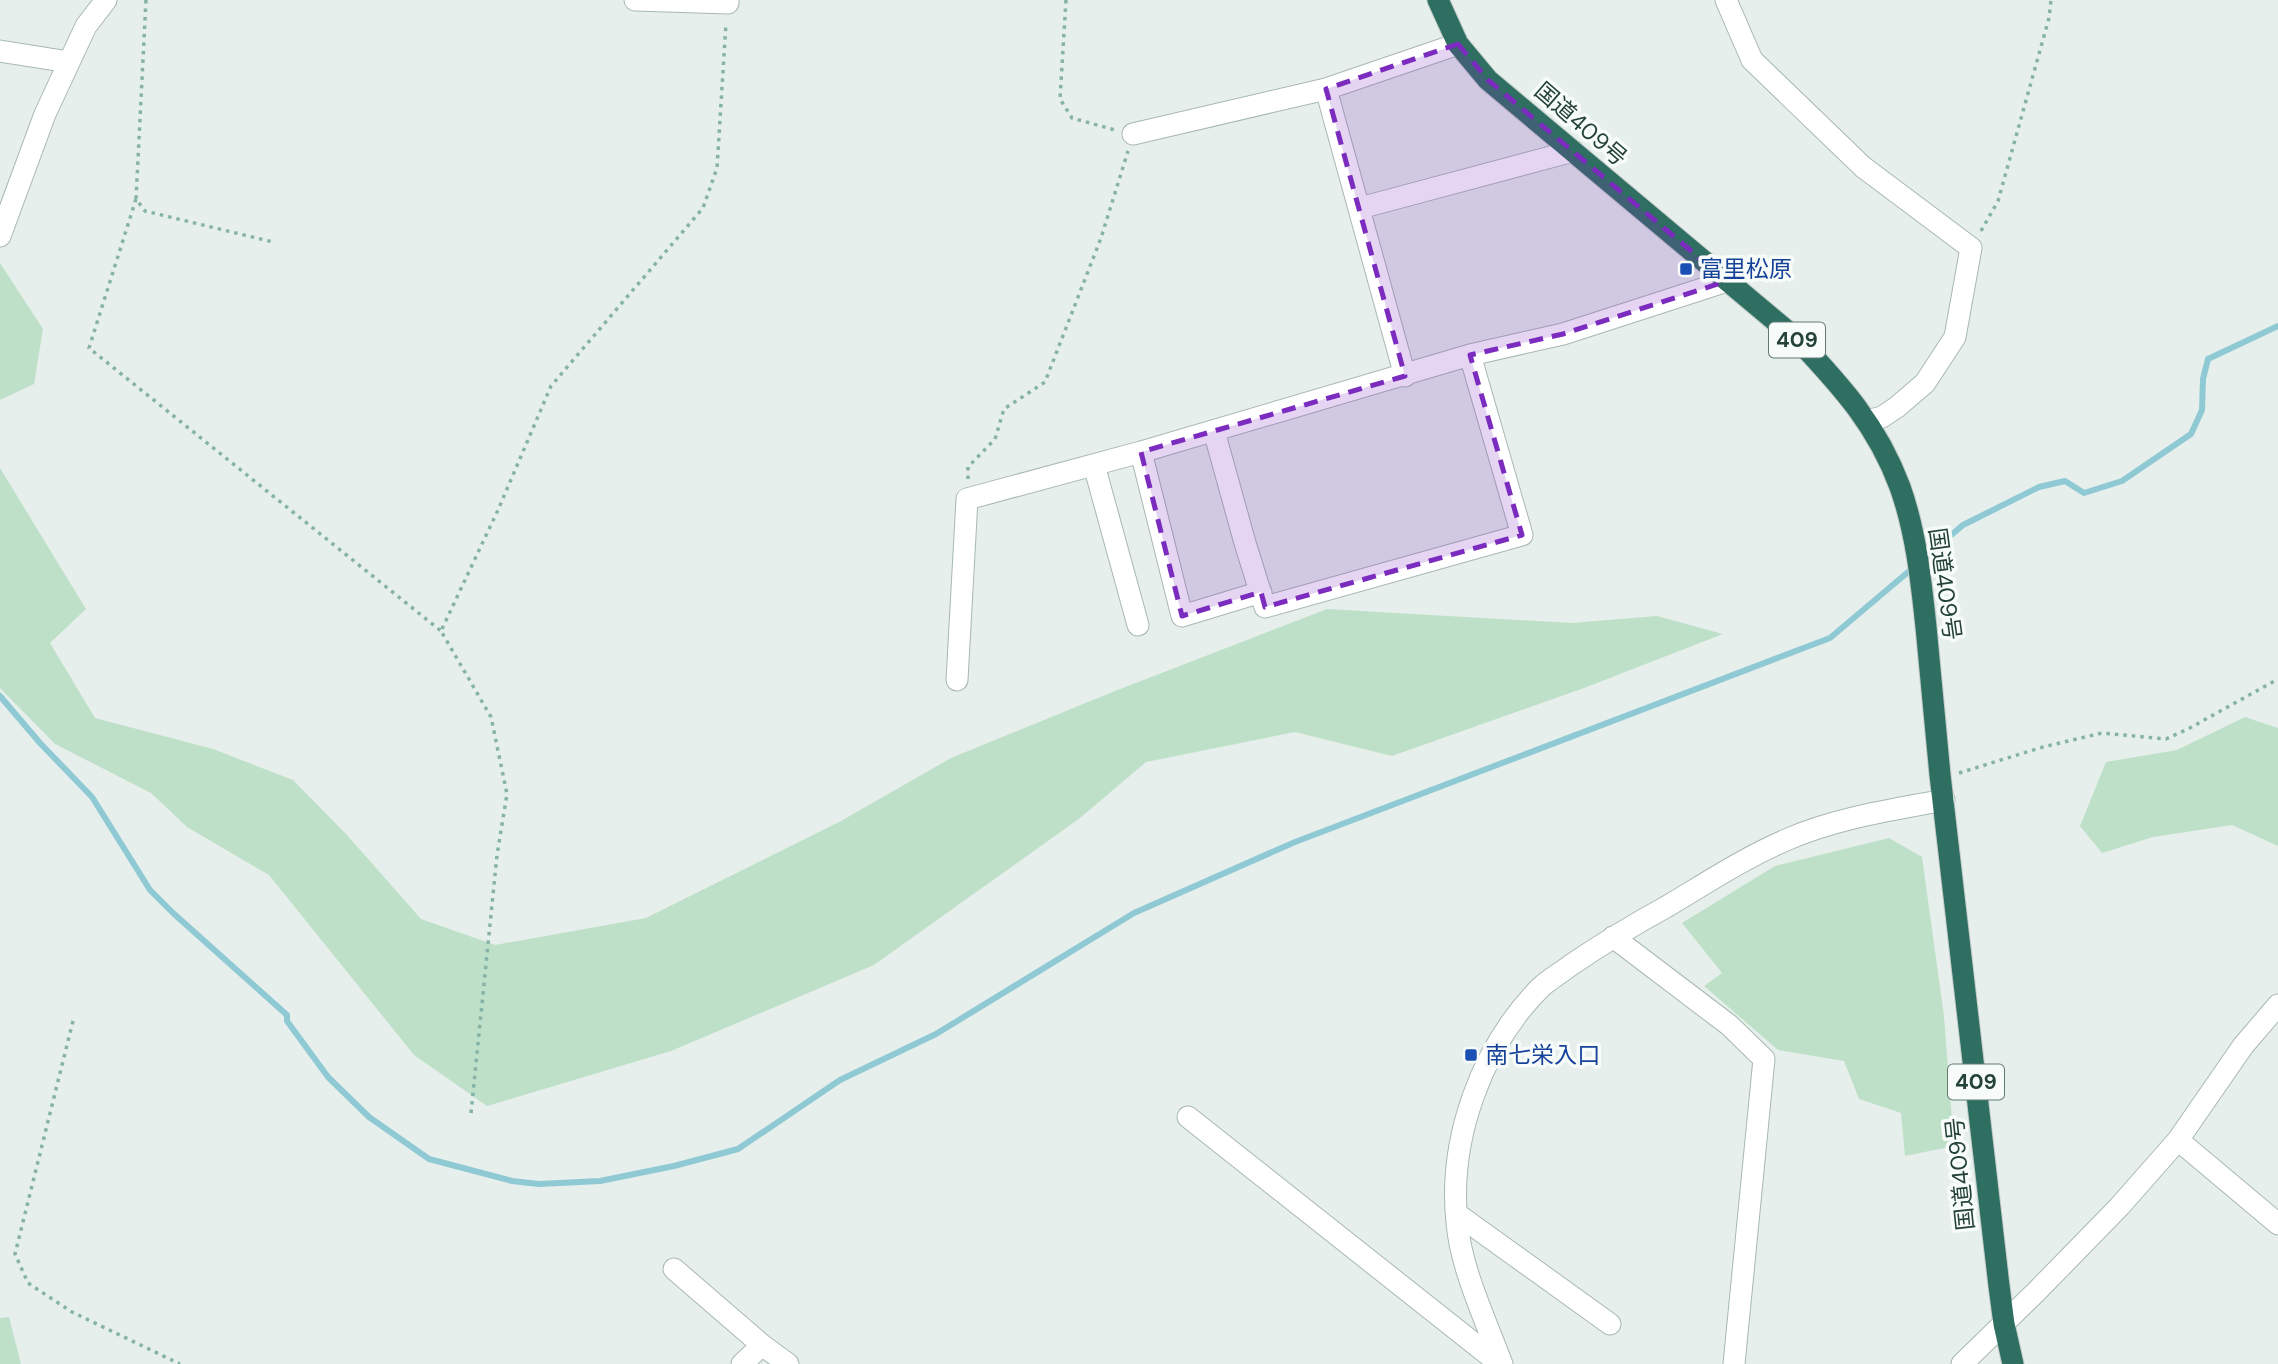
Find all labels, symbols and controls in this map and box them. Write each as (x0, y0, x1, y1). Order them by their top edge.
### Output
street label: 国道409号 (1528, 76, 1634, 172)
place label: 富里松原 (1700, 254, 1792, 284)
marker: 富里松原 (1678, 261, 1694, 277)
road number: 409 (1769, 322, 1825, 358)
street label: 国道409号 (1922, 526, 1968, 642)
place label: 南七栄入口 (1485, 1040, 1600, 1070)
marker: 南七栄入口 (1463, 1047, 1479, 1063)
road number: 409 (1948, 1064, 2004, 1100)
street label: 国道409号 (1939, 1116, 1981, 1232)

